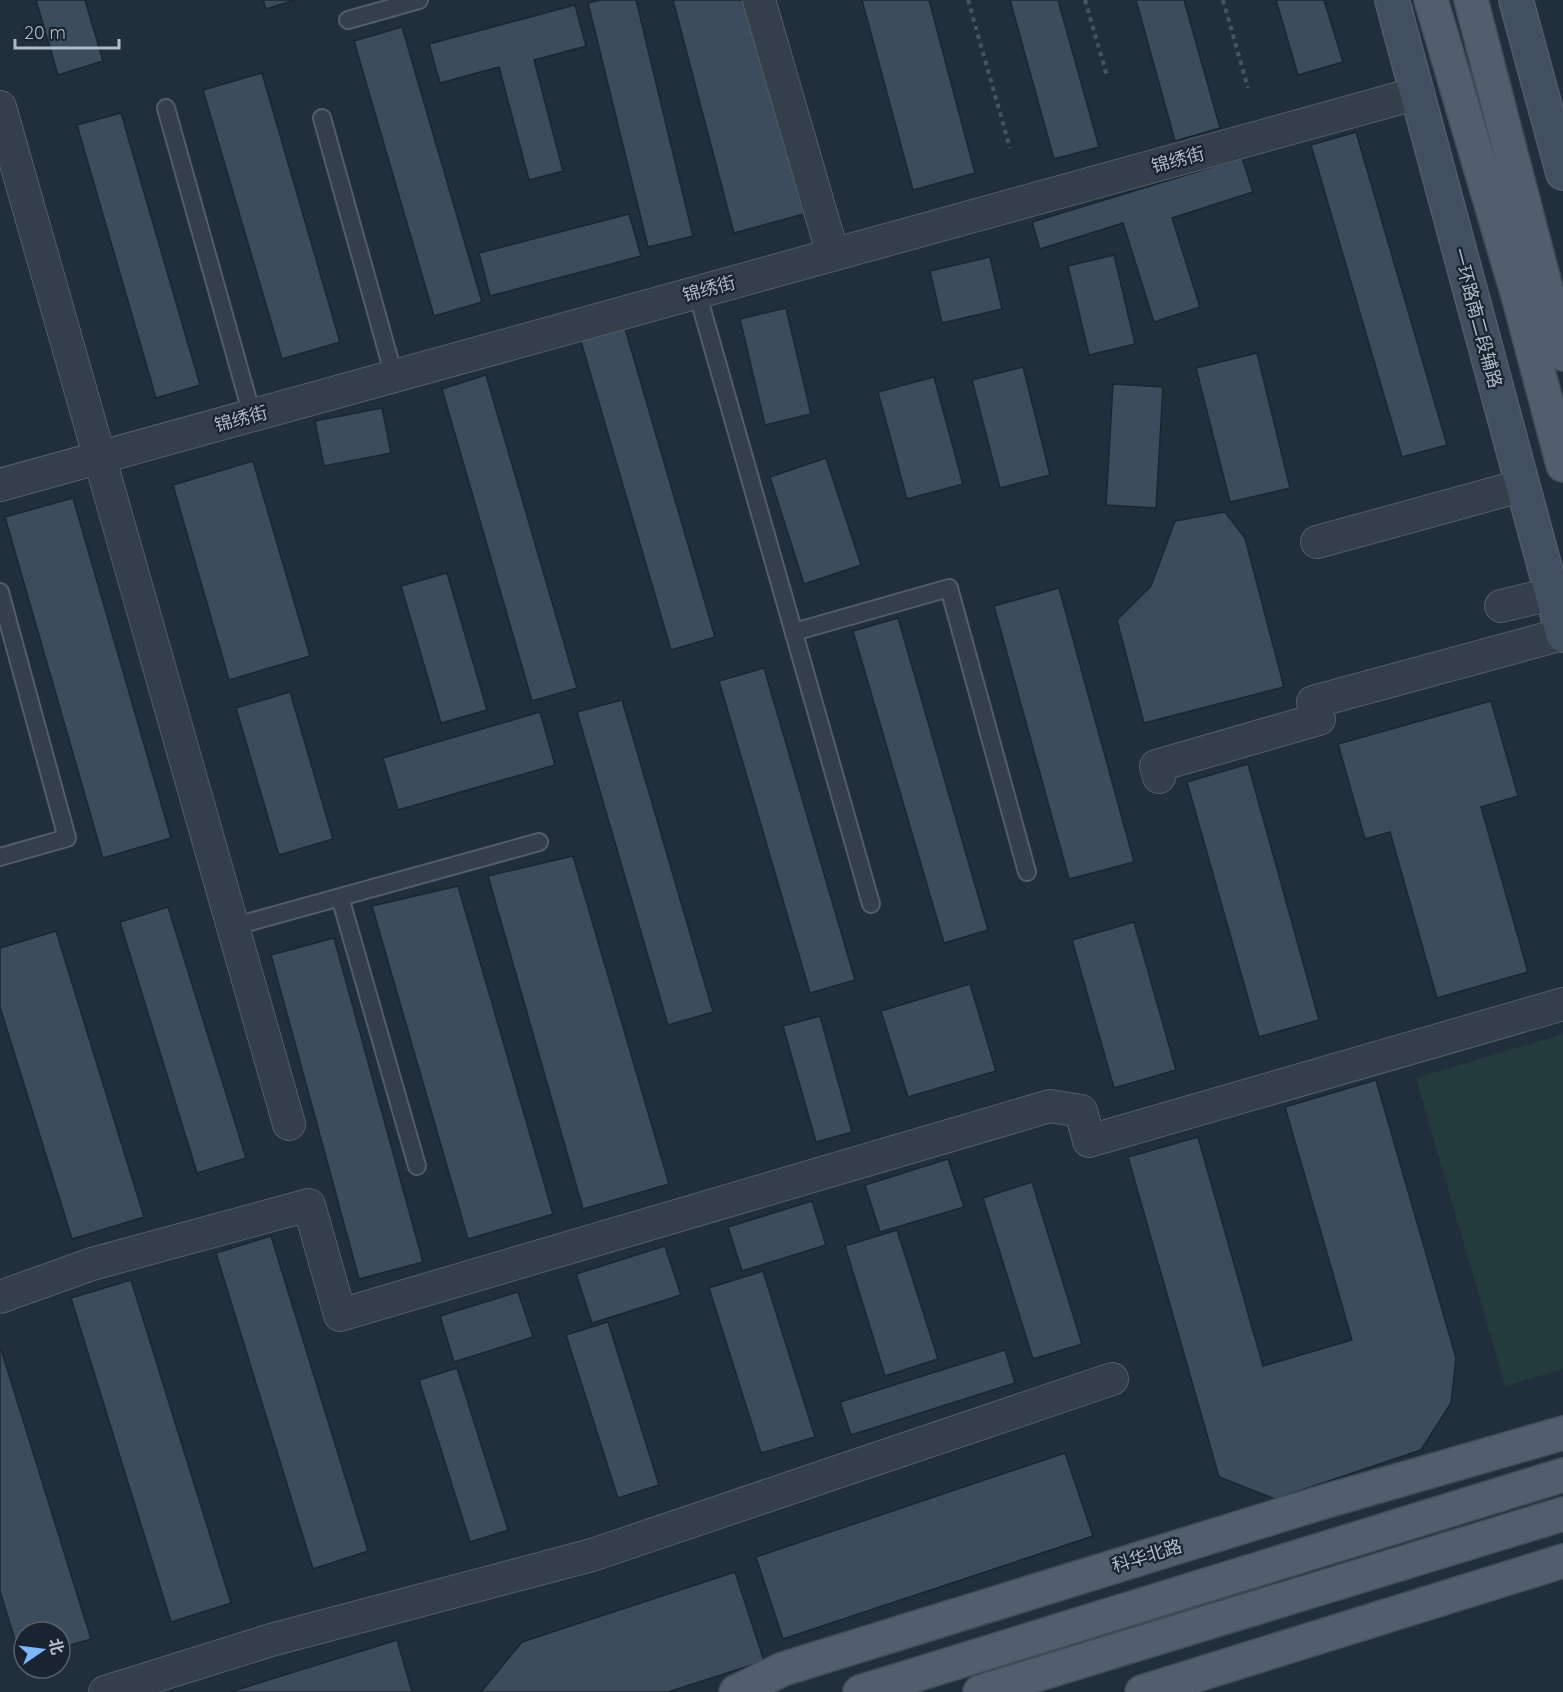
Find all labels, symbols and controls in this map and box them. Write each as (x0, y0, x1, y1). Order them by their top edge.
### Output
scale bar (15, 12, 118, 50)
text: 20 m (24, 21, 66, 44)
street label: 锦绣街 (1149, 141, 1207, 178)
street label: 一环路南二段辅路 (1448, 245, 1507, 390)
street label: 锦绣街 (680, 270, 738, 307)
street label: 锦绣街 (212, 400, 270, 437)
street label: 科华北路 (1109, 1534, 1185, 1577)
north arrow (12, 1620, 72, 1680)
text: 北 (45, 1636, 68, 1657)

